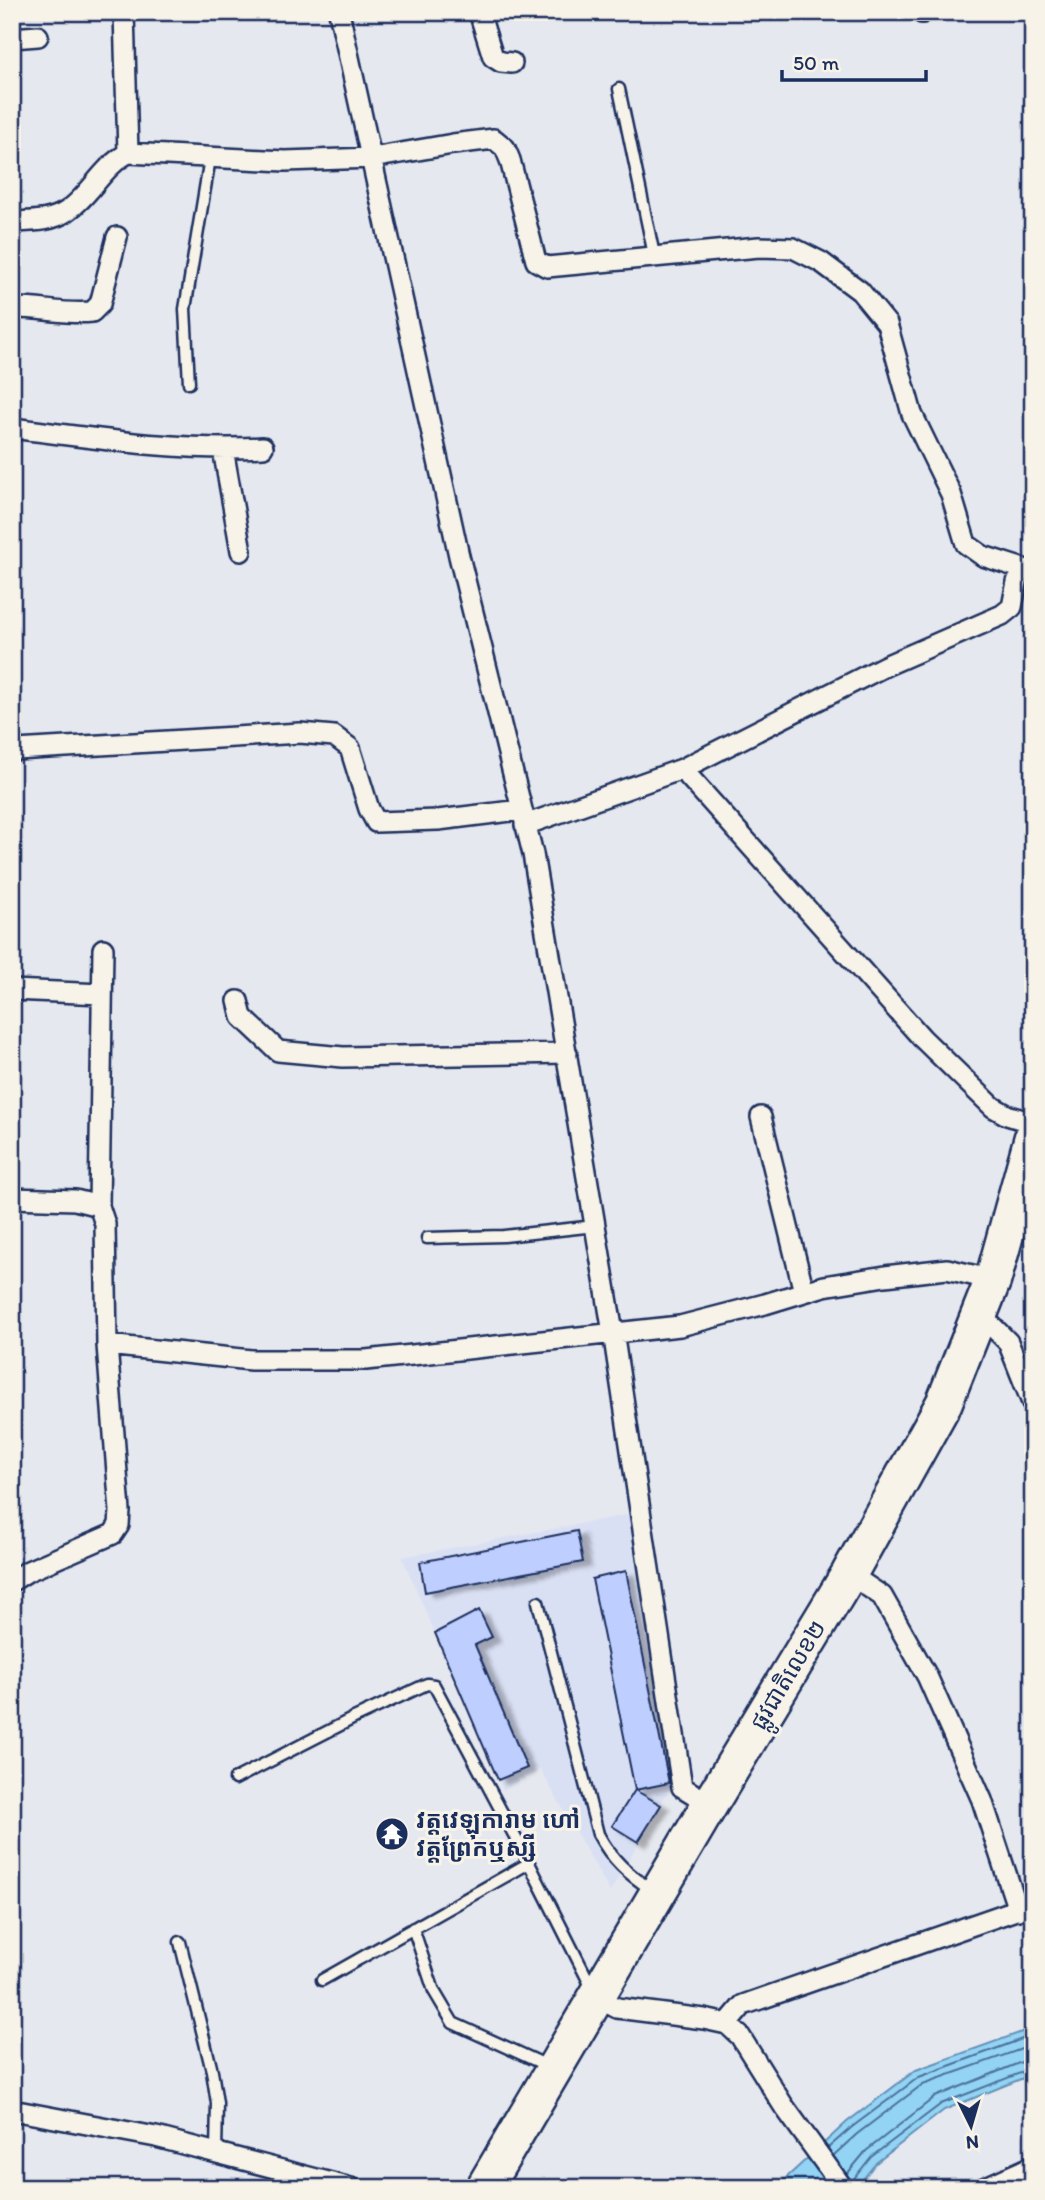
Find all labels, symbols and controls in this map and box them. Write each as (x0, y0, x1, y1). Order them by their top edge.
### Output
scale bar (782, 38, 926, 82)
text: 50 m (793, 50, 840, 75)
street label: ផ្លូវជាតិលេខ២ (743, 1615, 839, 1739)
place label: វត្តវេឡុការាម ហៅ វត្តព្រែកឬស្សី (416, 1805, 580, 1863)
temple icon: វត្តវេឡុការាម ហៅ វត្តព្រែកឬស្សី (373, 1815, 411, 1853)
north arrow (936, 2092, 1006, 2162)
text: N (965, 2130, 980, 2154)

